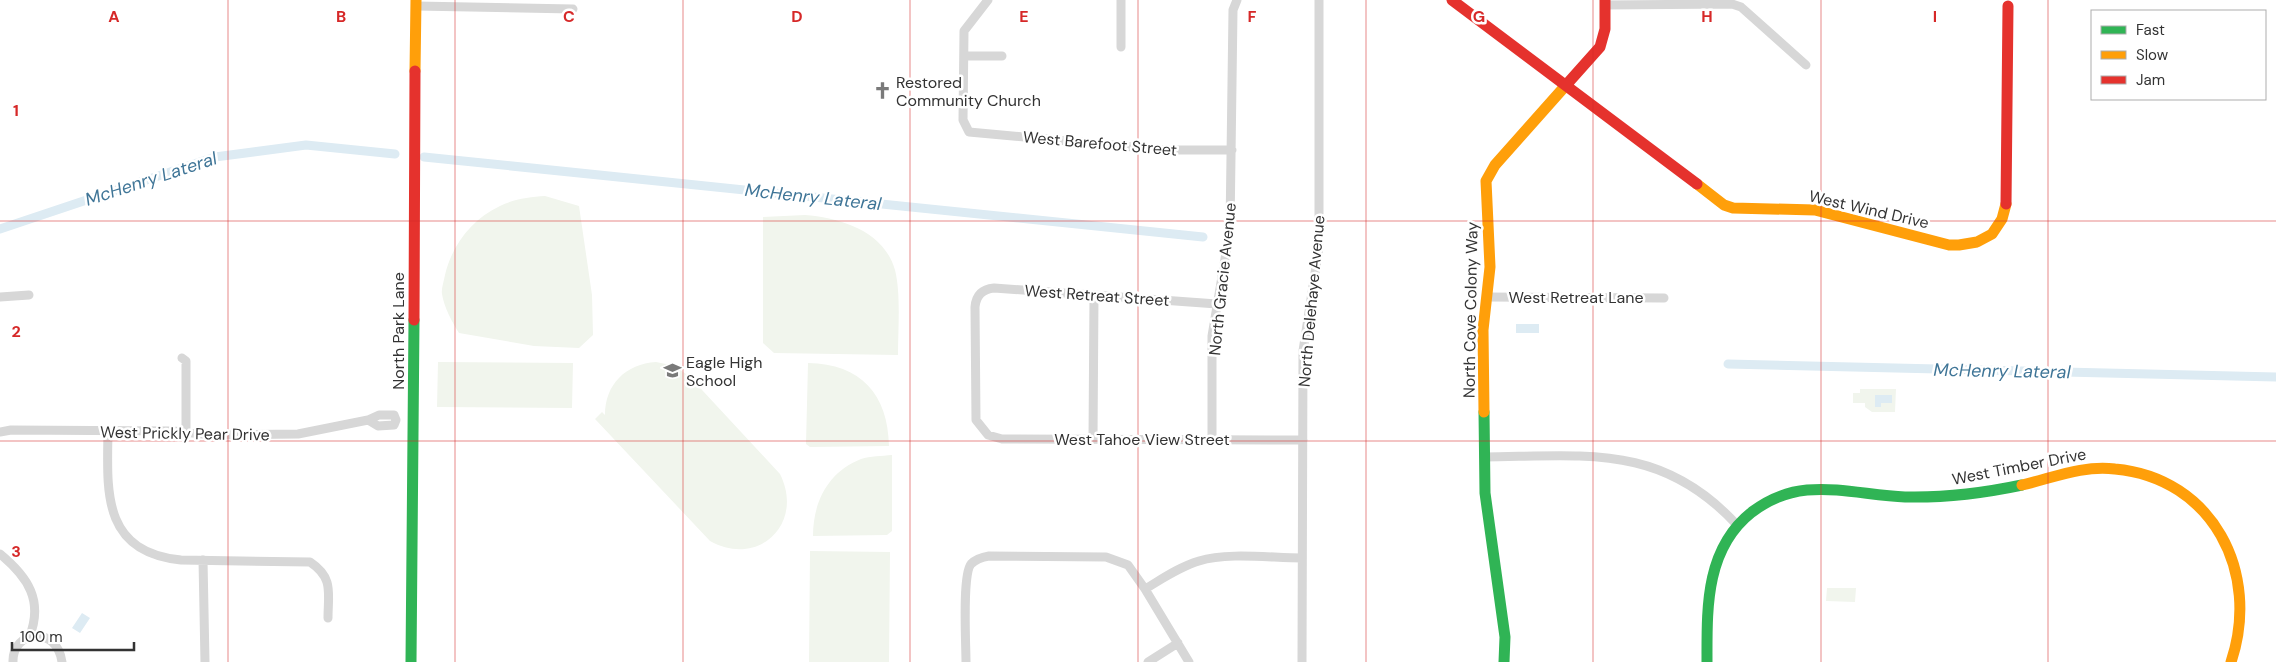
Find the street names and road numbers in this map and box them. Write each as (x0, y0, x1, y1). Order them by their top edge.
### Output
street label: West Barefoot Street (1022, 126, 1178, 161)
street label: West Wind Drive (1807, 185, 1931, 234)
street label: North Gracie Avenue (1204, 202, 1241, 357)
street label: North Delehaye Avenue (1294, 214, 1329, 388)
street label: North Cove Colony Way (1458, 222, 1483, 398)
street label: North Park Lane (388, 272, 409, 390)
street label: West Retreat Street (1024, 280, 1170, 311)
street label: West Retreat Lane (1508, 287, 1644, 308)
street label: West Prickly Pear Drive (100, 422, 270, 445)
street label: West Tahoe View Street (1054, 429, 1230, 450)
street label: West Timber Drive (1950, 443, 2088, 490)

